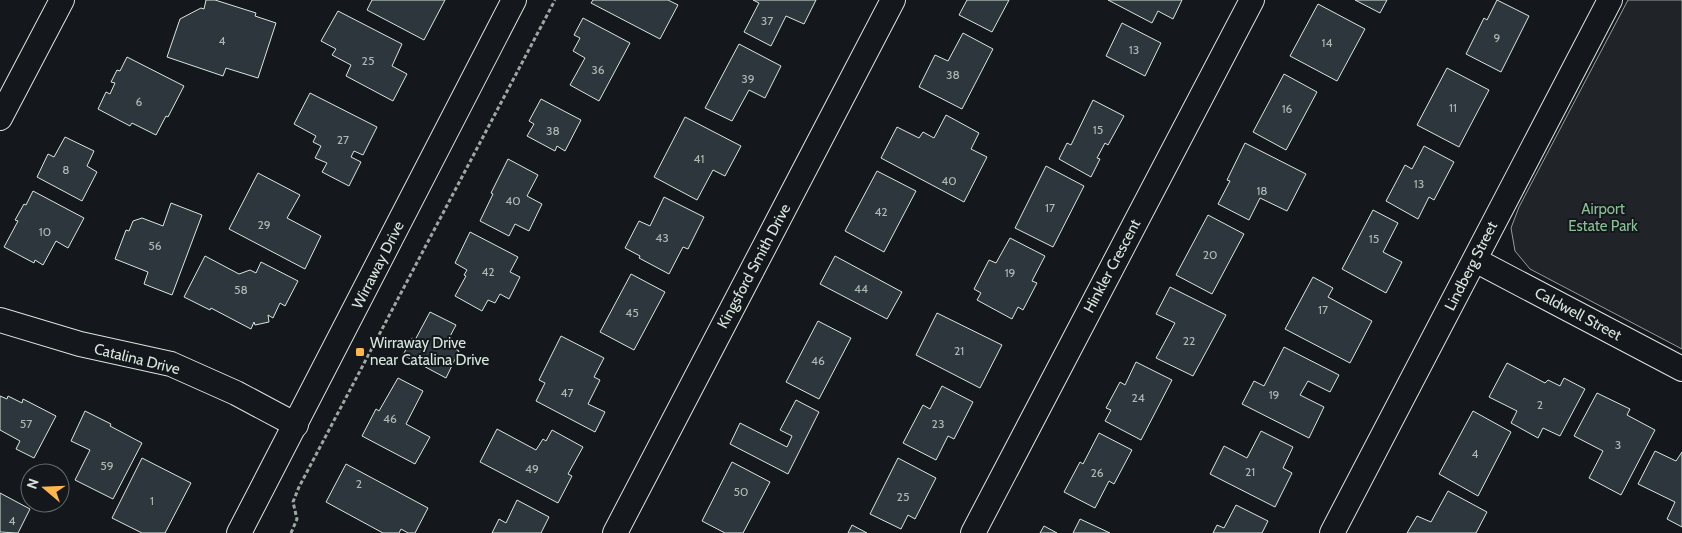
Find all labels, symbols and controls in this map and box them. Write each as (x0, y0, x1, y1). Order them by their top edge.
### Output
house number: 37 (761, 13, 773, 28)
house number: 9 (1494, 30, 1501, 45)
house number: 4 (219, 33, 226, 48)
house number: 14 (1322, 35, 1332, 50)
house number: 13 (1129, 42, 1139, 57)
house number: 25 (362, 53, 374, 68)
house number: 36 (591, 62, 605, 77)
house number: 38 (946, 67, 960, 82)
house number: 39 (741, 71, 755, 86)
house number: 6 (136, 94, 143, 109)
house number: 11 (1449, 100, 1457, 115)
house number: 16 (1282, 101, 1293, 116)
house number: 15 (1093, 122, 1103, 137)
house number: 38 (546, 123, 560, 138)
house number: 27 (337, 132, 349, 147)
house number: 41 (694, 151, 704, 166)
house number: 8 (62, 162, 70, 177)
house number: 40 (941, 173, 957, 188)
house number: 13 (1414, 176, 1424, 191)
house number: 18 (1256, 183, 1268, 198)
house number: 40 (505, 193, 521, 208)
street label: Kingsford Smith Drive (714, 200, 795, 331)
house number: 17 (1045, 200, 1055, 215)
park label: Airport Estate Park (1568, 200, 1638, 235)
house number: 42 (874, 204, 888, 219)
street label: Hinkler Crescent (1080, 216, 1144, 316)
house number: 29 (257, 217, 271, 232)
street label: Wirraway Drive (348, 218, 408, 312)
street label: Lindberg Street (1441, 218, 1501, 314)
house number: 10 (39, 224, 51, 239)
house number: 43 (655, 230, 669, 245)
house number: 15 (1369, 231, 1379, 246)
house number: 56 (148, 238, 162, 253)
house number: 20 (1203, 247, 1217, 262)
house number: 42 (481, 264, 495, 279)
house number: 19 (1005, 265, 1016, 280)
house number: 44 (854, 281, 868, 296)
house number: 58 (234, 282, 248, 297)
street label: Caldwell Street (1532, 284, 1624, 344)
house number: 17 (1318, 302, 1328, 317)
house number: 45 (625, 305, 639, 320)
house number: 22 (1183, 333, 1195, 348)
place label: Wirraway Drive near Catalina Drive (370, 334, 490, 369)
street label: Catalina Drive (92, 340, 182, 378)
house number: 21 (954, 343, 964, 358)
marker: Wirraway Drive near Catalina Drive (354, 346, 366, 358)
house number: 46 (811, 353, 825, 368)
house number: 47 (561, 385, 573, 400)
house number: 19 (1269, 387, 1280, 402)
house number: 24 (1131, 390, 1145, 405)
house number: 2 (1537, 397, 1543, 412)
house number: 46 (383, 411, 397, 426)
house number: 57 (20, 416, 32, 431)
house number: 23 (932, 416, 944, 431)
house number: 3 (1615, 437, 1621, 452)
house number: 4 (1472, 446, 1479, 461)
house number: 59 (100, 458, 114, 473)
house number: 49 (525, 461, 539, 476)
north arrow (20, 463, 70, 513)
house number: 21 (1245, 464, 1255, 479)
house number: 26 (1090, 465, 1104, 480)
text: N (23, 476, 43, 491)
house number: 2 (356, 476, 362, 491)
house number: 50 (734, 484, 748, 499)
house number: 25 (897, 489, 909, 504)
house number: 1 (150, 493, 154, 508)
house number: 4 (9, 513, 16, 528)

